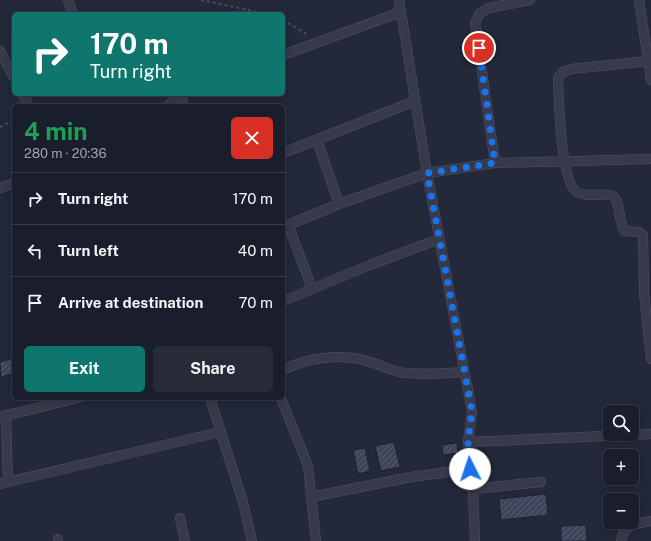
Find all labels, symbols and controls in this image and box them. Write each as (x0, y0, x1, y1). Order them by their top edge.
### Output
text: 170 m (90, 27, 169, 60)
icon: right (24, 28, 76, 80)
pin (462, 31, 496, 65)
icon: arrive (468, 37, 490, 59)
text: Turn right (90, 61, 172, 82)
text: 4 min (24, 117, 87, 145)
button: close (231, 117, 273, 159)
text: 280 m · 20:36 (24, 146, 107, 161)
icon: right (24, 188, 46, 210)
text: Turn right (58, 190, 128, 207)
text: 170 m (232, 190, 273, 207)
icon: left (24, 240, 46, 262)
text: Turn left (58, 242, 119, 259)
text: 40 m (238, 242, 273, 259)
icon: arrive (24, 292, 46, 314)
text: Arrive at destination (58, 294, 203, 311)
text: 70 m (238, 294, 273, 311)
button: Exit (24, 346, 145, 392)
button: Share (153, 346, 273, 392)
map controls (603, 405, 639, 529)
button: search (603, 405, 639, 441)
position arrow (449, 448, 491, 490)
button: + (603, 449, 639, 485)
button: − (603, 493, 639, 529)

